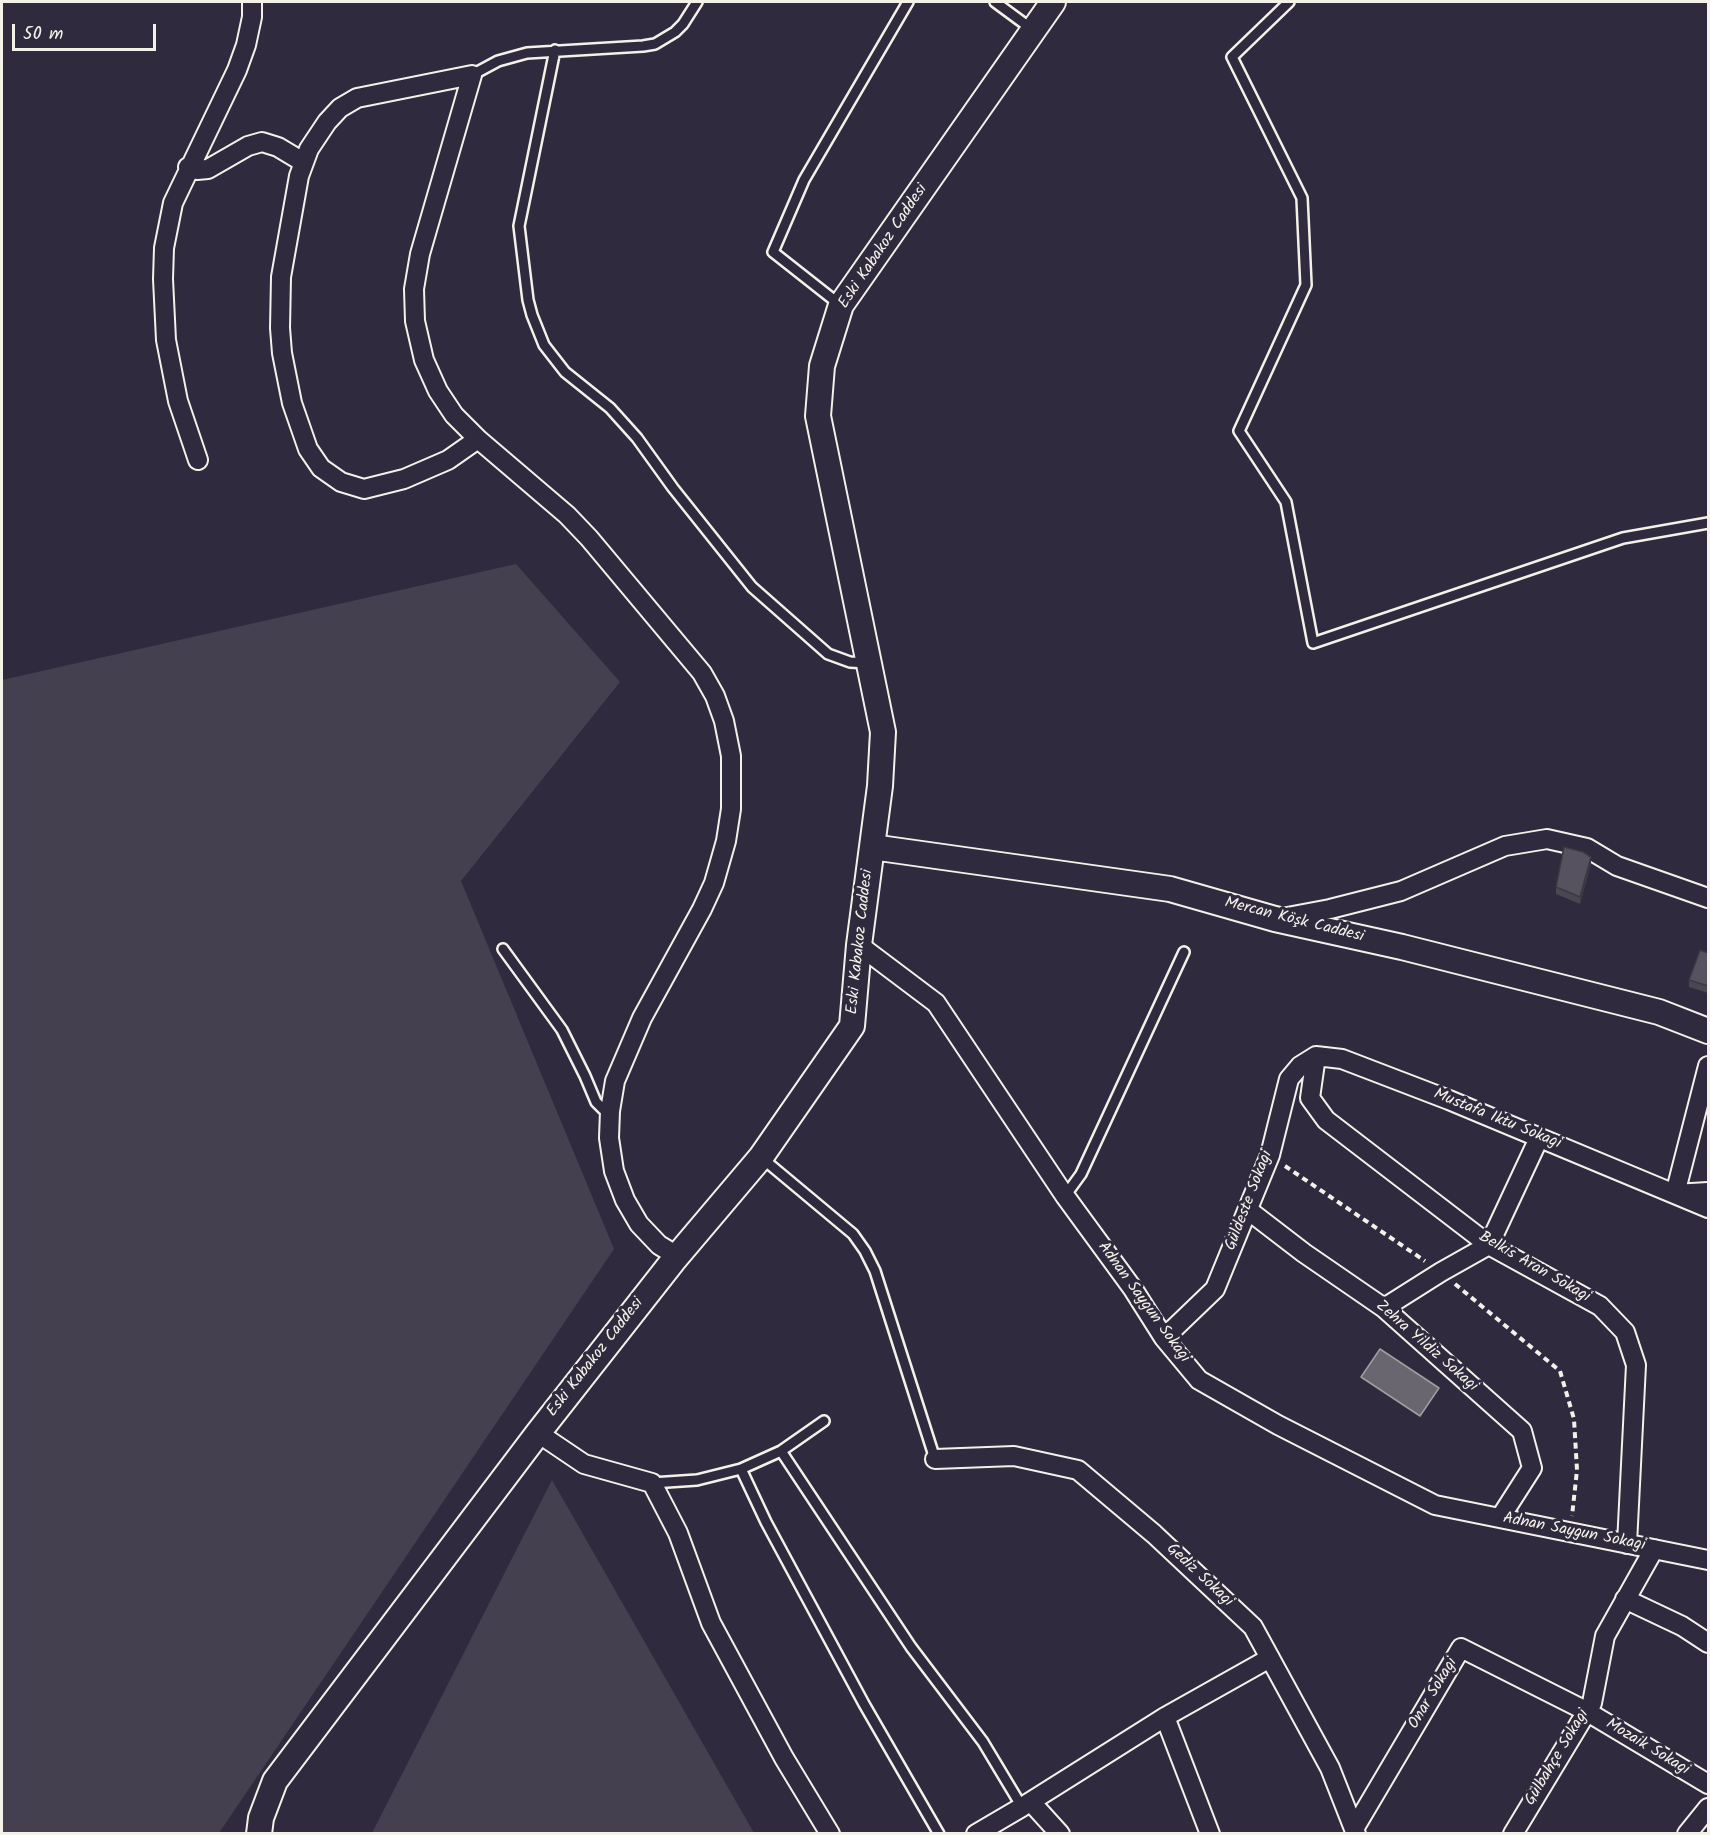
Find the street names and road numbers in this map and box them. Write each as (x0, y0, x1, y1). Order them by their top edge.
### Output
street label: Eski Kabakoz Caddesi (835, 181, 933, 313)
street label: Eski Kabakoz Caddesi (844, 868, 878, 1016)
street label: Mercan Köşk Caddesi (1222, 894, 1366, 948)
street label: Mustafa Iktu Sokagi (1430, 1086, 1564, 1154)
street label: Güldeste Sokagi (1222, 1148, 1278, 1254)
street label: Belkis Aran Sokagi (1475, 1228, 1593, 1308)
street label: Adnan Saygun Sokagi (1093, 1239, 1193, 1367)
street label: Eski Kabakoz Caddesi (544, 1295, 648, 1421)
street label: Zehra Yildiz Sokagi (1371, 1297, 1481, 1397)
street label: Adnan Saygun Sokagi (1501, 1510, 1647, 1556)
street label: Gediz Sokagi (1162, 1540, 1236, 1612)
street label: Onar Sokagi (1405, 1655, 1463, 1733)
street label: Gülbahçe Sokagi (1522, 1706, 1594, 1810)
street label: Mozaik Sokagi (1602, 1715, 1692, 1781)

